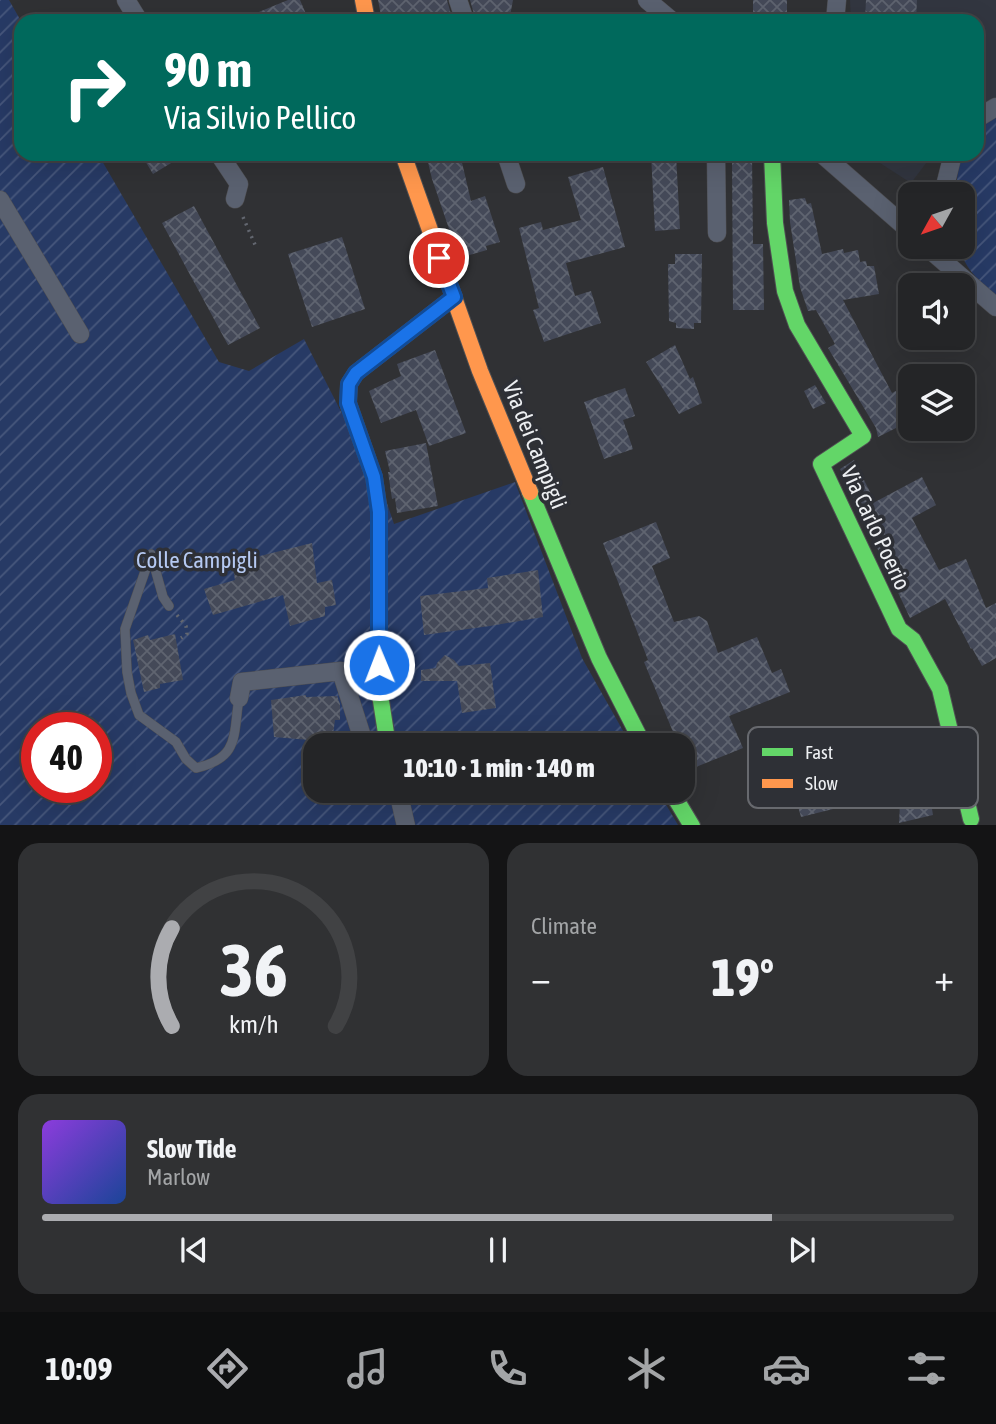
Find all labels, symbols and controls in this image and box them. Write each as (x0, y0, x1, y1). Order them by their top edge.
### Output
text: 90 m (164, 41, 252, 97)
icon: right (49, 42, 140, 133)
text: Via Silvio Pellico (164, 99, 356, 136)
north arrow (898, 182, 975, 259)
map controls (898, 182, 975, 441)
pin (409, 228, 469, 288)
icon: arrive (420, 239, 458, 277)
button: sound (898, 273, 975, 350)
button: layers (898, 364, 975, 441)
street label: Via dei Campigli (498, 377, 572, 513)
street label: Via Carlo Poerio (836, 462, 916, 594)
park label: Colle Campigli (136, 547, 258, 573)
position arrow (342, 628, 416, 702)
speed limit sign: 40 (21, 712, 112, 803)
legend (748, 727, 978, 808)
text: Fast (805, 741, 833, 763)
text: 10:10 · 1 min · 140 m (403, 753, 595, 783)
text: Slow (805, 772, 839, 794)
text: Climate (531, 913, 597, 939)
text: 36 (219, 928, 288, 1011)
text: 19° (711, 947, 774, 1007)
text: − (531, 956, 551, 999)
text: + (934, 956, 954, 999)
text: km/h (229, 1009, 278, 1037)
text: Slow Tide (147, 1134, 237, 1164)
text: Marlow (147, 1164, 210, 1190)
icon: previous (175, 1231, 213, 1269)
icon: pause (479, 1231, 517, 1269)
icon: next (783, 1231, 821, 1269)
icon: directions (203, 1344, 252, 1393)
icon: music (343, 1344, 392, 1393)
icon: phone (483, 1344, 532, 1393)
icon: climate (622, 1344, 671, 1393)
icon: car (762, 1344, 811, 1393)
icon: filters (902, 1344, 951, 1393)
text: 10:09 (45, 1350, 112, 1387)

